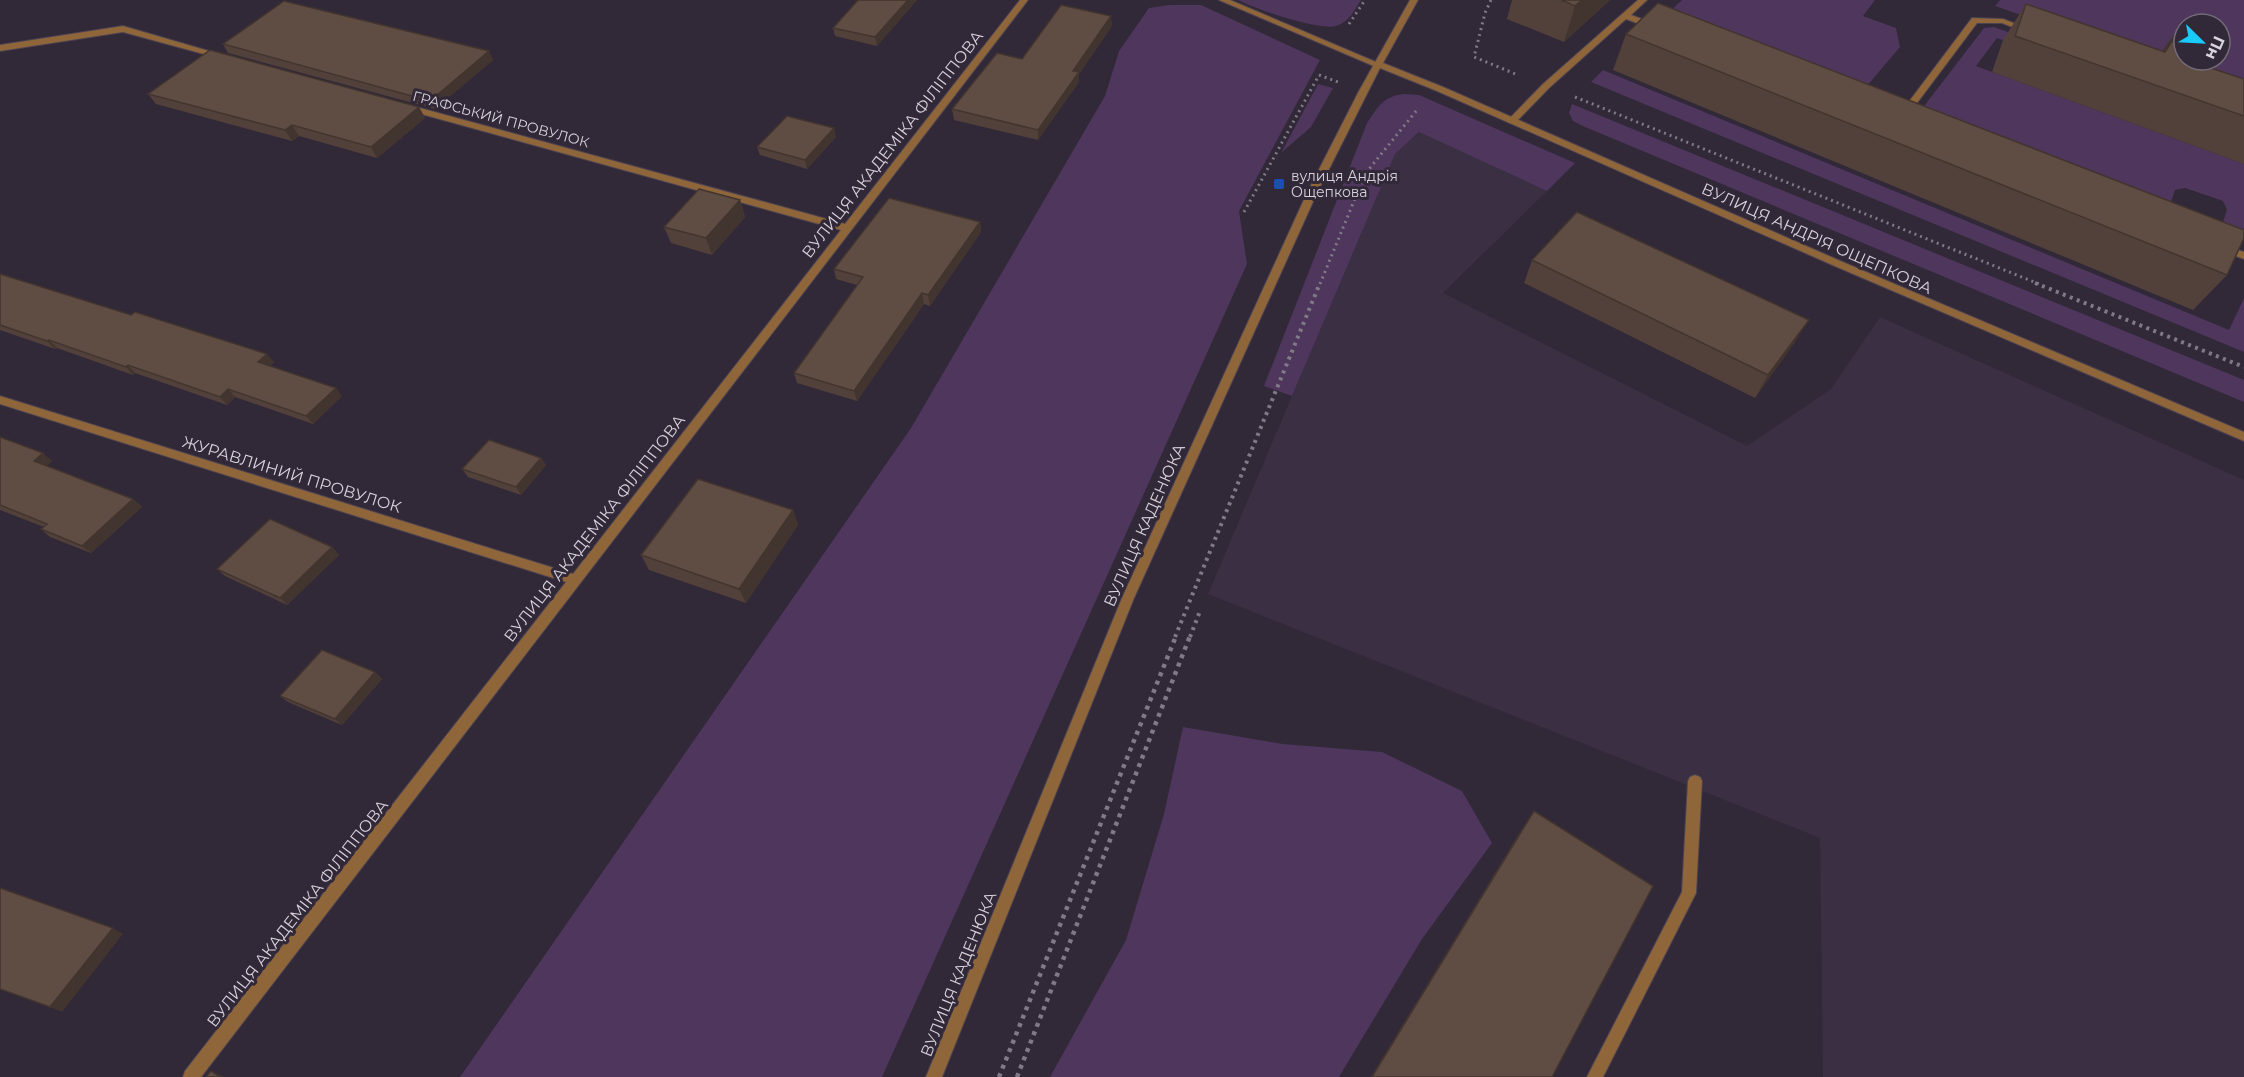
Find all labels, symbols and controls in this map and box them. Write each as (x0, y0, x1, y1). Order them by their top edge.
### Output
north arrow (2172, 12, 2232, 72)
street label: ВУЛИЦЯ АКАДЕМІКА ФІЛІППОВА (798, 27, 987, 262)
text: Пн (2202, 33, 2229, 63)
street label: ГРАФСЬКИЙ ПРОВУЛОК (411, 87, 592, 151)
place label: вулиця Андрія Ощепкова (1291, 167, 1398, 201)
marker: вулиця Андрія Ощепкова (1272, 177, 1286, 191)
street label: ВУЛИЦЯ АНДРІЯ ОЩЕПКОВА (1699, 179, 1935, 298)
street label: ВУЛИЦЯ АКАДЕМІКА ФІЛІППОВА (500, 411, 689, 646)
street label: ЖУРАВЛИНИЙ ПРОВУЛОК (180, 432, 404, 517)
street label: ВУЛИЦЯ КАДЕНЮКА (1100, 441, 1189, 610)
street label: ВУЛИЦЯ АКАДЕМІКА ФІЛІППОВА (203, 796, 392, 1031)
street label: ВУЛИЦЯ КАДЕНЮКА (917, 889, 1000, 1059)

